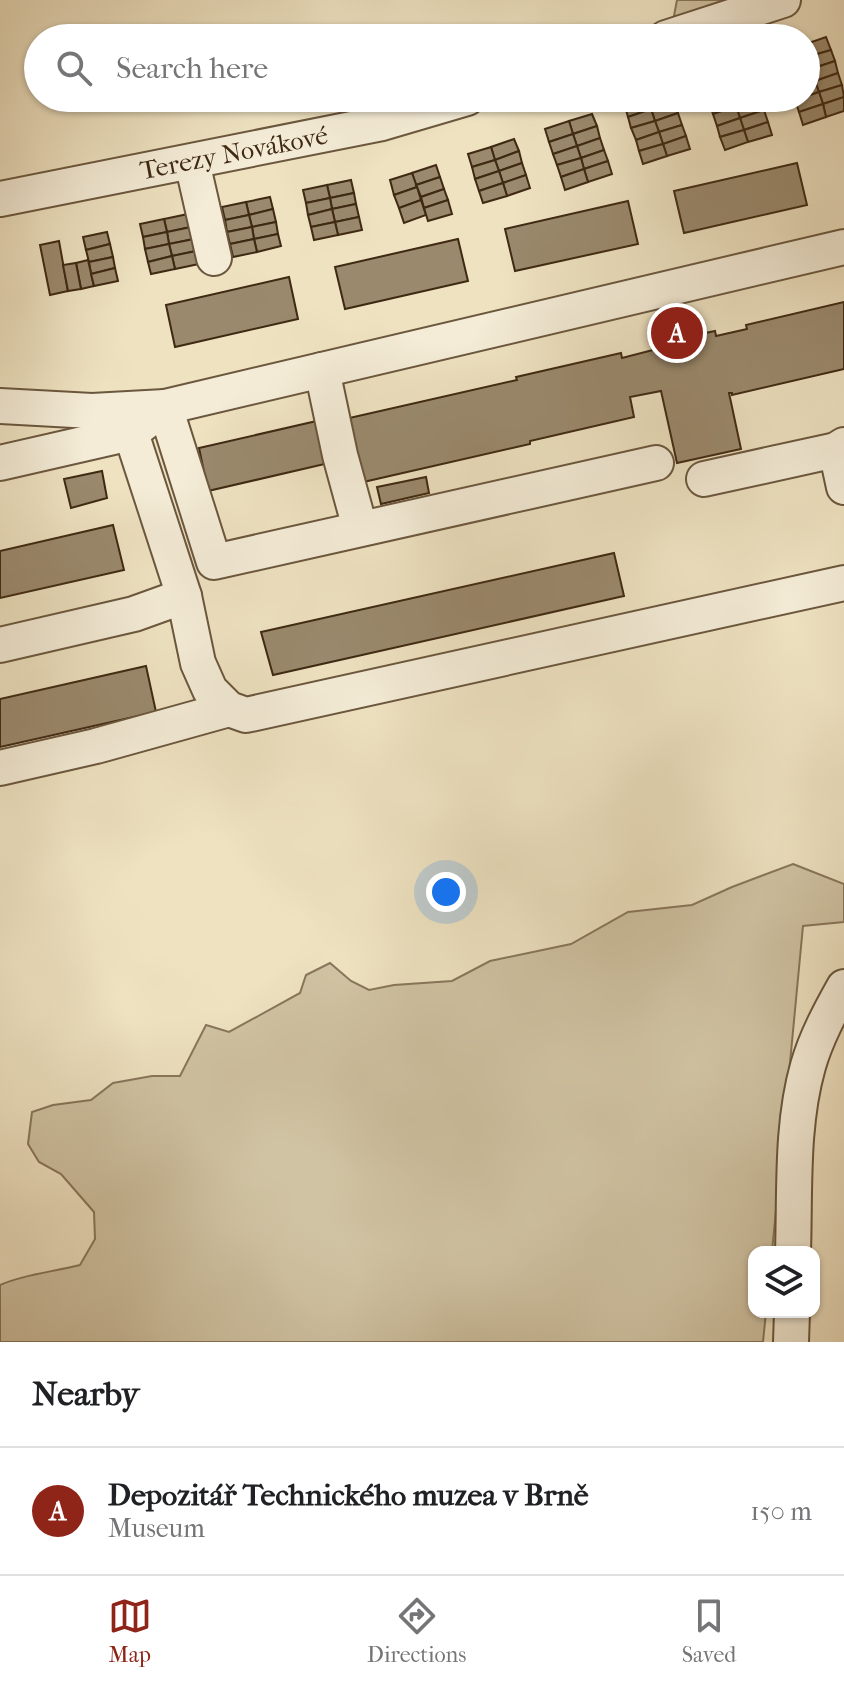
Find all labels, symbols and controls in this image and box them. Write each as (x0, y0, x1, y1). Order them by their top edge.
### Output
search box (24, 24, 820, 112)
icon: search (52, 46, 96, 90)
text: Search here (116, 51, 268, 86)
street label: Terezy Novákové (137, 120, 331, 186)
pin: A (651, 303, 703, 363)
your location (426, 872, 466, 912)
map controls (748, 1246, 820, 1318)
button: layers (748, 1246, 820, 1318)
text: Nearby (32, 1374, 139, 1414)
text: Depozitář Technického muzea v Brně (108, 1478, 589, 1513)
text: A (50, 1496, 66, 1527)
text: 150 m (750, 1496, 812, 1527)
text: Museum (108, 1513, 205, 1544)
tab: Map (108, 1594, 152, 1668)
tab: Directions (367, 1594, 466, 1668)
tab: Saved (682, 1594, 736, 1668)

